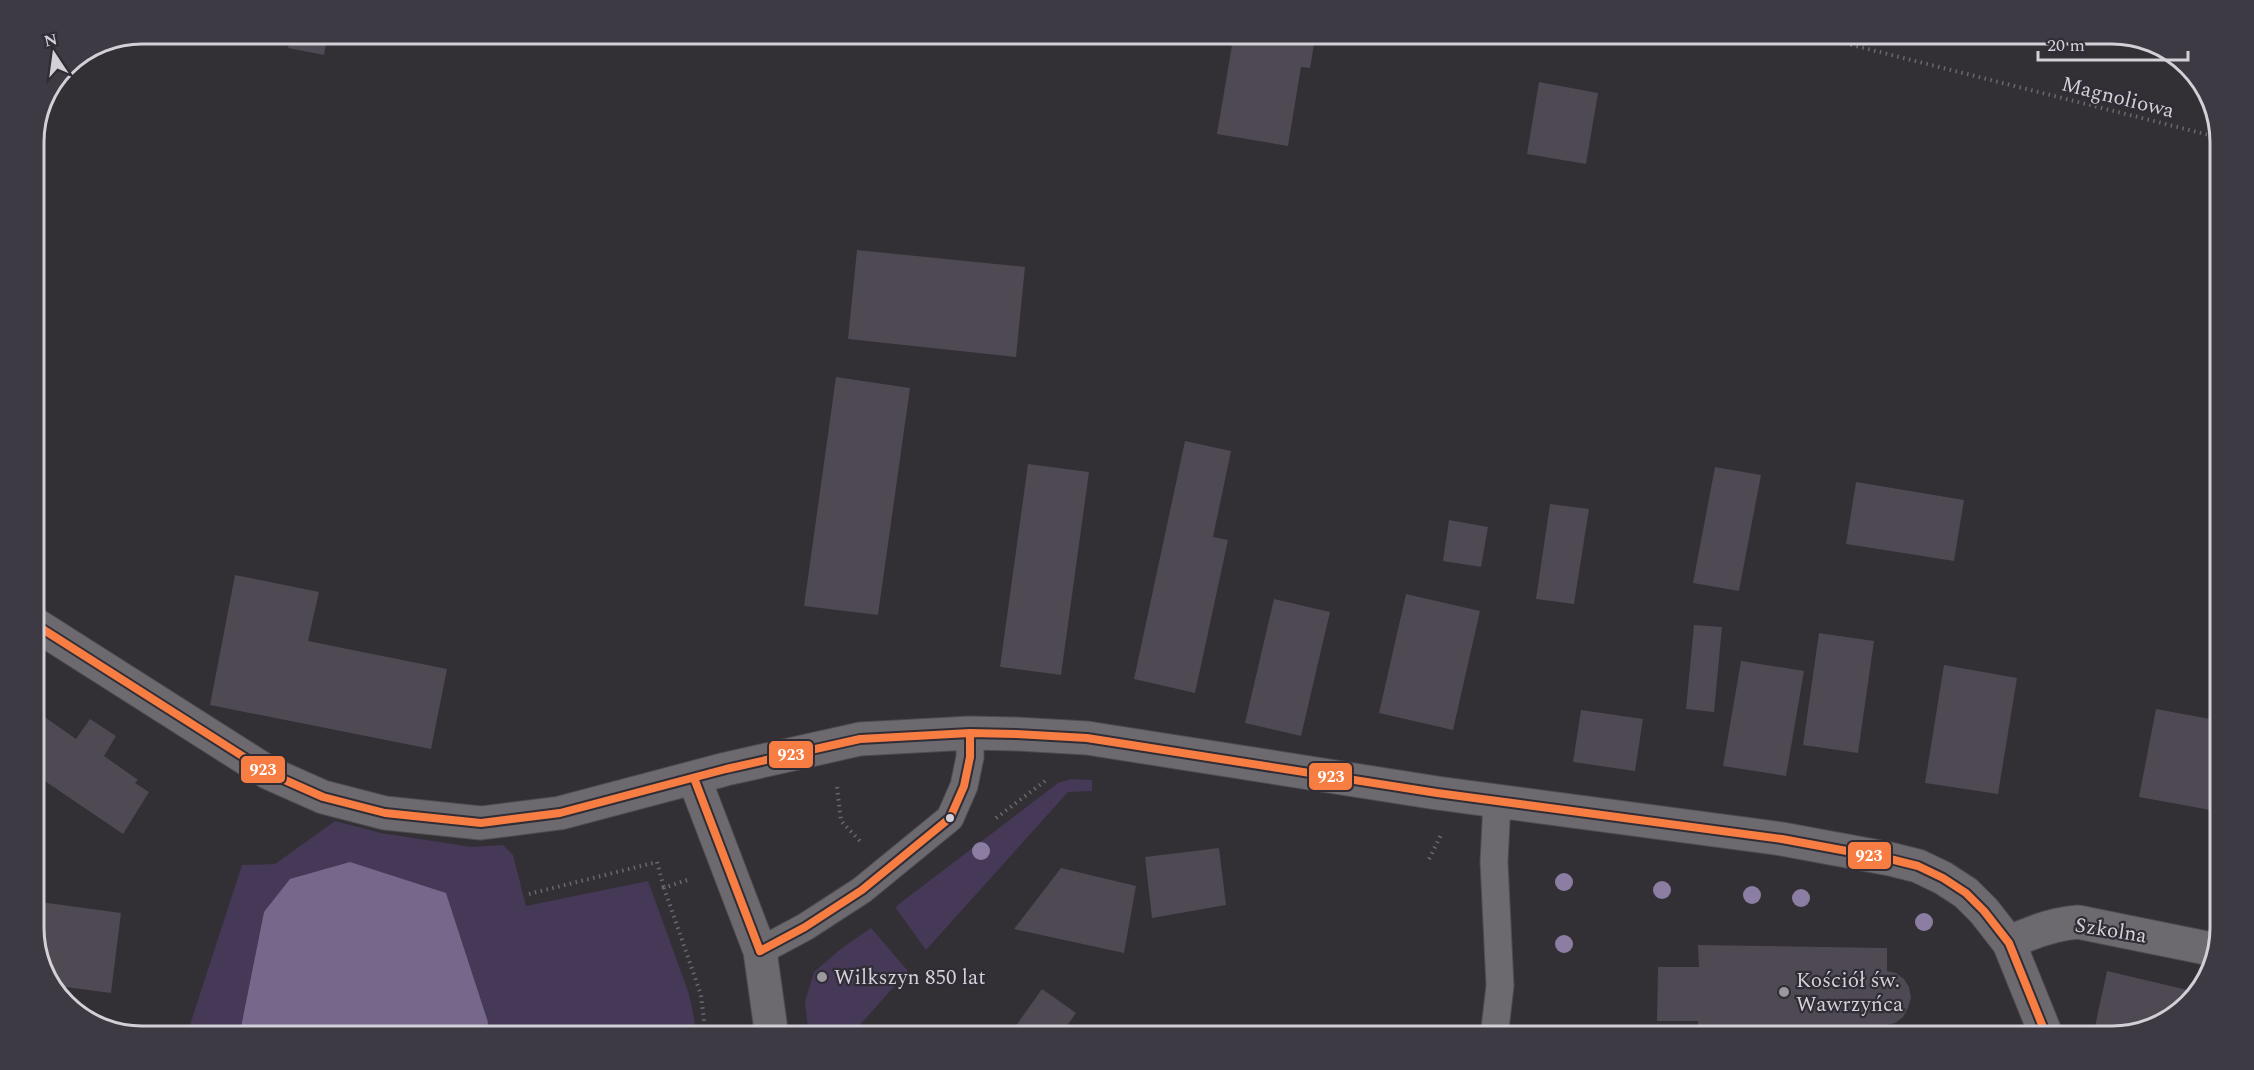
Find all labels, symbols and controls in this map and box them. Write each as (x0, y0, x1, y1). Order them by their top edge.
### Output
north arrow (24, 24, 84, 84)
scale bar (2038, 24, 2188, 62)
text: N (42, 27, 60, 54)
text: 20 m (2047, 32, 2085, 59)
street label: Magnoliowa (2058, 68, 2178, 128)
line badge: 923 (768, 740, 814, 769)
text: 923 (778, 743, 804, 767)
line badge: 923 (240, 755, 286, 784)
text: 923 (250, 758, 276, 782)
line badge: 923 (1308, 762, 1353, 791)
text: 923 (1318, 765, 1344, 789)
unlabelled marker (944, 812, 956, 824)
line badge: 923 (1847, 841, 1892, 870)
text: 923 (1856, 844, 1882, 868)
street label: Szkolna (2073, 910, 2150, 953)
place label: Wilkszyn 850 lat (834, 962, 986, 994)
place label: Kościół św. Wawrzyńca (1796, 965, 1904, 1021)
marker: Wilkszyn 850 lat (815, 970, 829, 984)
marker: Kościół św. Wawrzyńca (1777, 985, 1791, 999)

